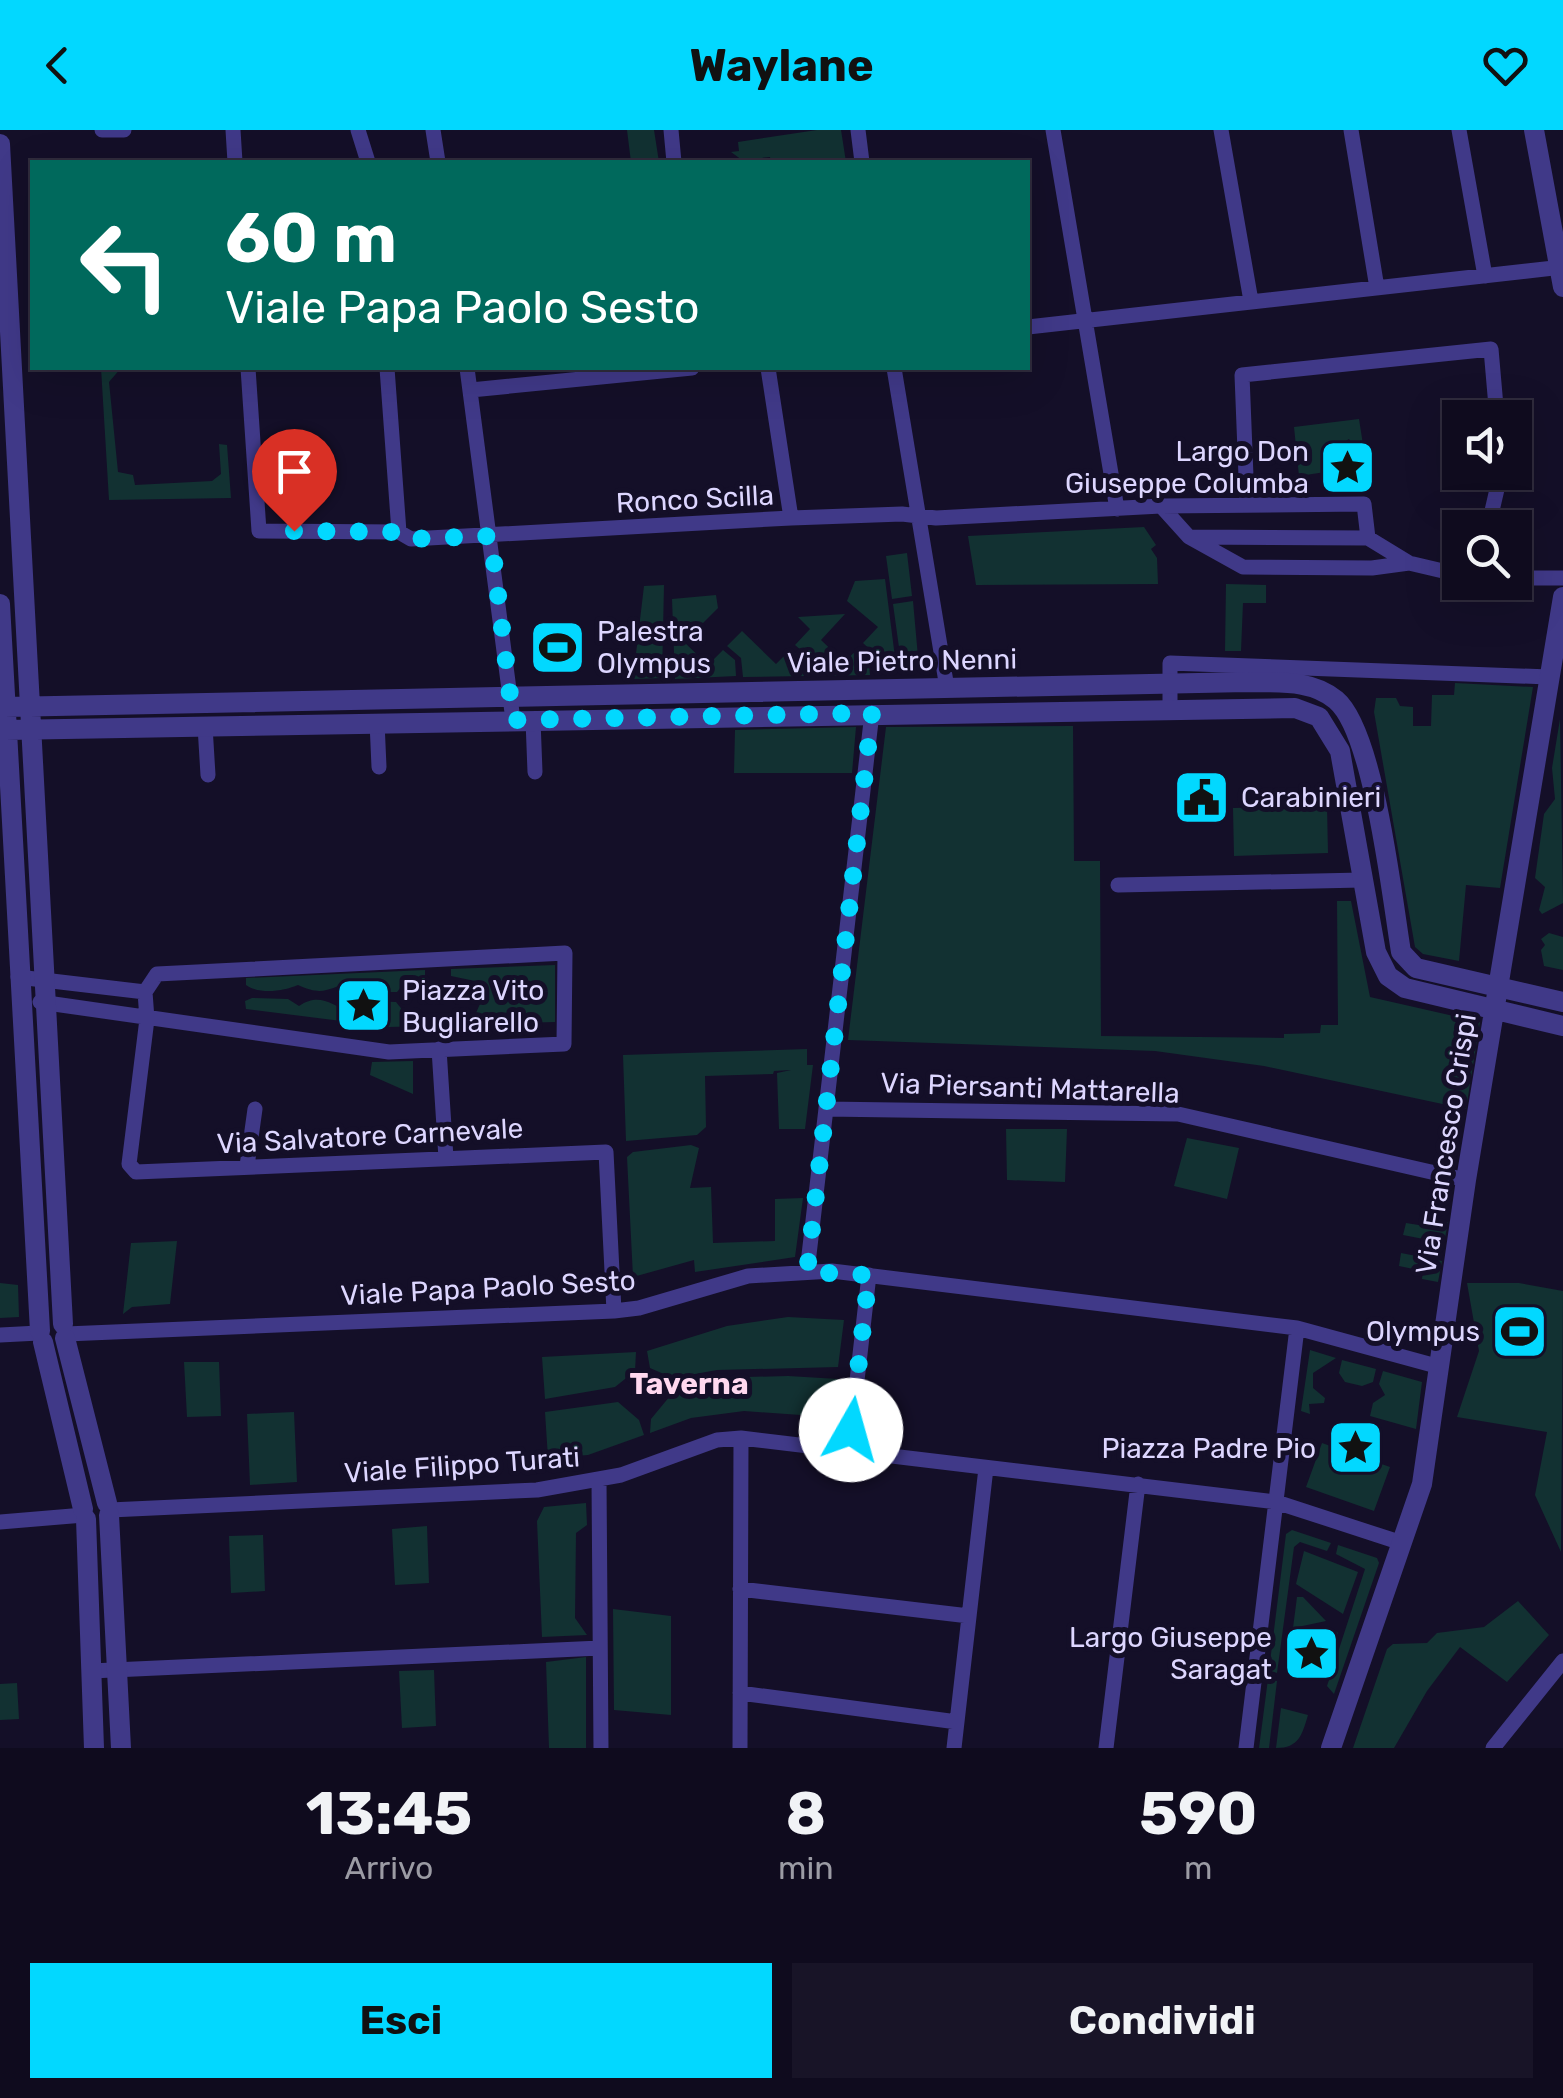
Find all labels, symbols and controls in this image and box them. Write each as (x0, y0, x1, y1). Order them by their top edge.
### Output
icon: back (30, 38, 85, 93)
icon: heart (1478, 38, 1533, 93)
text: Waylane (689, 39, 874, 92)
text: 60 m (225, 197, 397, 280)
icon: left (60, 200, 190, 330)
text: Viale Papa Paolo Sesto (225, 281, 700, 334)
map controls (1442, 400, 1532, 600)
button: sound (1442, 400, 1532, 490)
pin (252, 429, 337, 532)
place label: Largo Don Giuseppe Columba (1065, 435, 1309, 500)
place icon: Largo Don Giuseppe Columba (1318, 437, 1378, 497)
icon: arrive (267, 444, 322, 499)
street label: Ronco Scilla (615, 478, 775, 520)
button: search (1442, 510, 1532, 600)
place label: Palestra Olympus (597, 615, 711, 680)
sports icon: Palestra Olympus (528, 617, 588, 677)
street label: Viale Pietro Nenni (787, 642, 1017, 680)
public building icon: Carabinieri (1172, 767, 1232, 827)
place label: Carabinieri (1241, 781, 1381, 814)
place label: Piazza Vito Bugliarello (402, 974, 544, 1039)
place icon: Piazza Vito Bugliarello (333, 976, 393, 1036)
street label: Via Francesco Crispi (1409, 1011, 1483, 1277)
street label: Via Piersanti Mattarella (880, 1066, 1180, 1110)
street label: Via Salvatore Carnevale (216, 1111, 524, 1161)
street label: Viale Papa Paolo Sesto (340, 1264, 636, 1312)
sports icon: Olympus (1489, 1301, 1549, 1361)
place label: Olympus (1366, 1315, 1480, 1348)
district label: Taverna (629, 1366, 749, 1402)
position arrow (799, 1378, 903, 1482)
place icon: Piazza Padre Pio (1325, 1418, 1385, 1478)
place label: Piazza Padre Pio (1101, 1432, 1316, 1465)
street label: Viale Filippo Turati (343, 1440, 581, 1490)
place label: Largo Giuseppe Saragat (1069, 1621, 1272, 1686)
place icon: Largo Giuseppe Saragat (1281, 1623, 1341, 1683)
text: 13:45 (306, 1778, 472, 1849)
text: 8 (785, 1778, 826, 1849)
text: 590 (1139, 1778, 1257, 1849)
text: Arrivo (344, 1849, 434, 1887)
text: min (778, 1849, 834, 1887)
text: m (1184, 1849, 1213, 1887)
button: Esci (30, 1963, 772, 2078)
button: Condividi (792, 1963, 1533, 2078)

